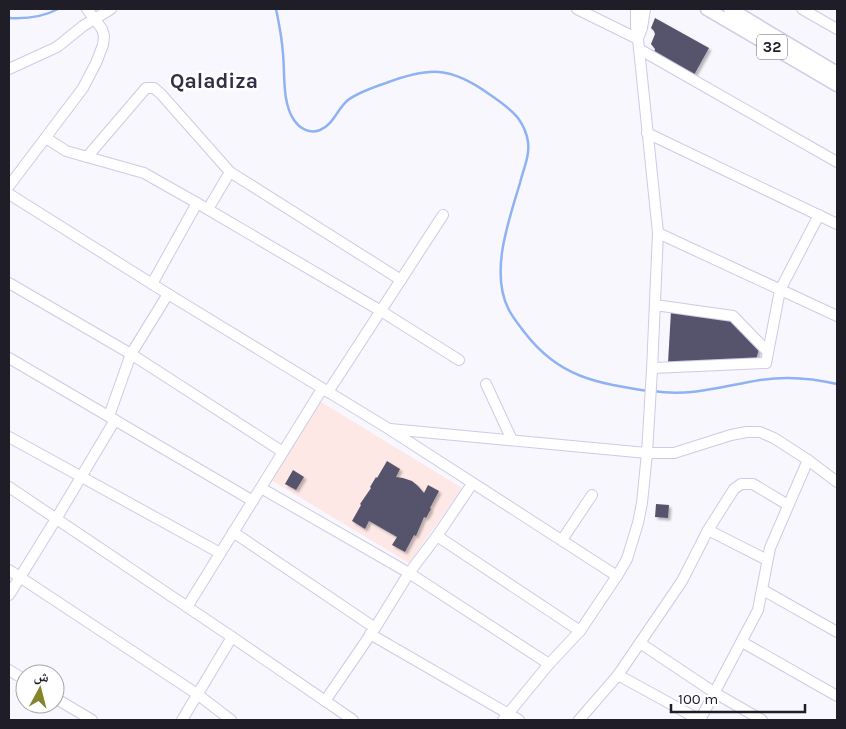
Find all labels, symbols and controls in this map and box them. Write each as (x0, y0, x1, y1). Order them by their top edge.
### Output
road number: 32 (757, 34, 787, 60)
district label: Qaladiza (170, 69, 258, 93)
north arrow (15, 664, 65, 714)
text: ش (33, 667, 50, 686)
scale bar (671, 682, 805, 714)
text: 100 m (678, 690, 718, 708)

